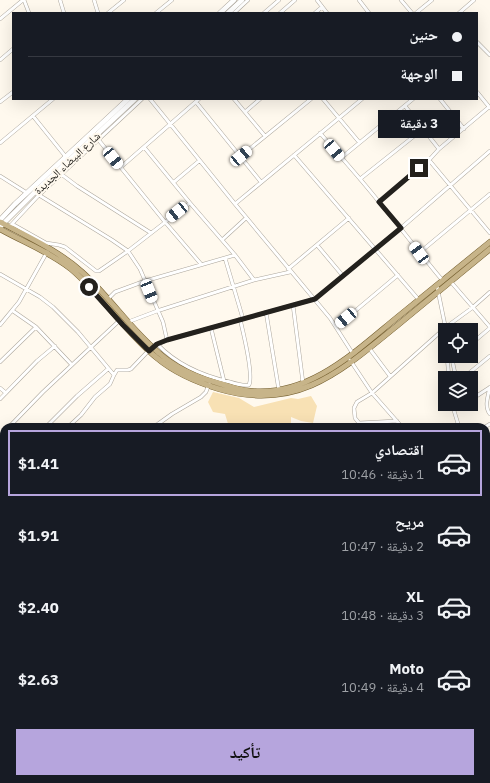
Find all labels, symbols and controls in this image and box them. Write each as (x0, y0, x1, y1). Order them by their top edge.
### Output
text: حنين (409, 25, 438, 44)
text: الوجهة (400, 64, 438, 83)
callout: 3 دقيقة (378, 110, 460, 138)
text: 3 دقيقة (400, 115, 438, 132)
street label: شارع البيضاء الجديدة (31, 129, 103, 197)
car (322, 137, 346, 163)
car (228, 144, 254, 168)
car (101, 145, 125, 171)
route end (410, 159, 428, 177)
car (164, 200, 190, 224)
car (407, 240, 431, 266)
route start (80, 278, 98, 296)
car (139, 278, 159, 304)
car (333, 306, 359, 330)
map controls (438, 323, 478, 411)
button: locate (438, 323, 478, 363)
button: layers (438, 371, 478, 411)
text: اقتصادي (375, 440, 424, 459)
icon: car (436, 445, 472, 481)
text: $1.41 (18, 454, 59, 473)
text: 1 دقيقة · 10:46 (341, 466, 424, 483)
text: مريح (395, 512, 424, 531)
icon: car (436, 517, 472, 553)
text: $1.91 (18, 526, 59, 545)
text: 2 دقيقة · 10:47 (341, 538, 424, 555)
text: XL (406, 587, 424, 606)
icon: car (436, 589, 472, 625)
text: $2.40 (18, 598, 59, 617)
text: 3 دقيقة · 10:48 (341, 607, 424, 624)
text: Moto (389, 659, 424, 678)
icon: car (436, 661, 472, 697)
text: $2.63 (18, 670, 59, 689)
text: 4 دقيقة · 10:49 (341, 679, 424, 696)
button: تأكيد (16, 729, 474, 775)

